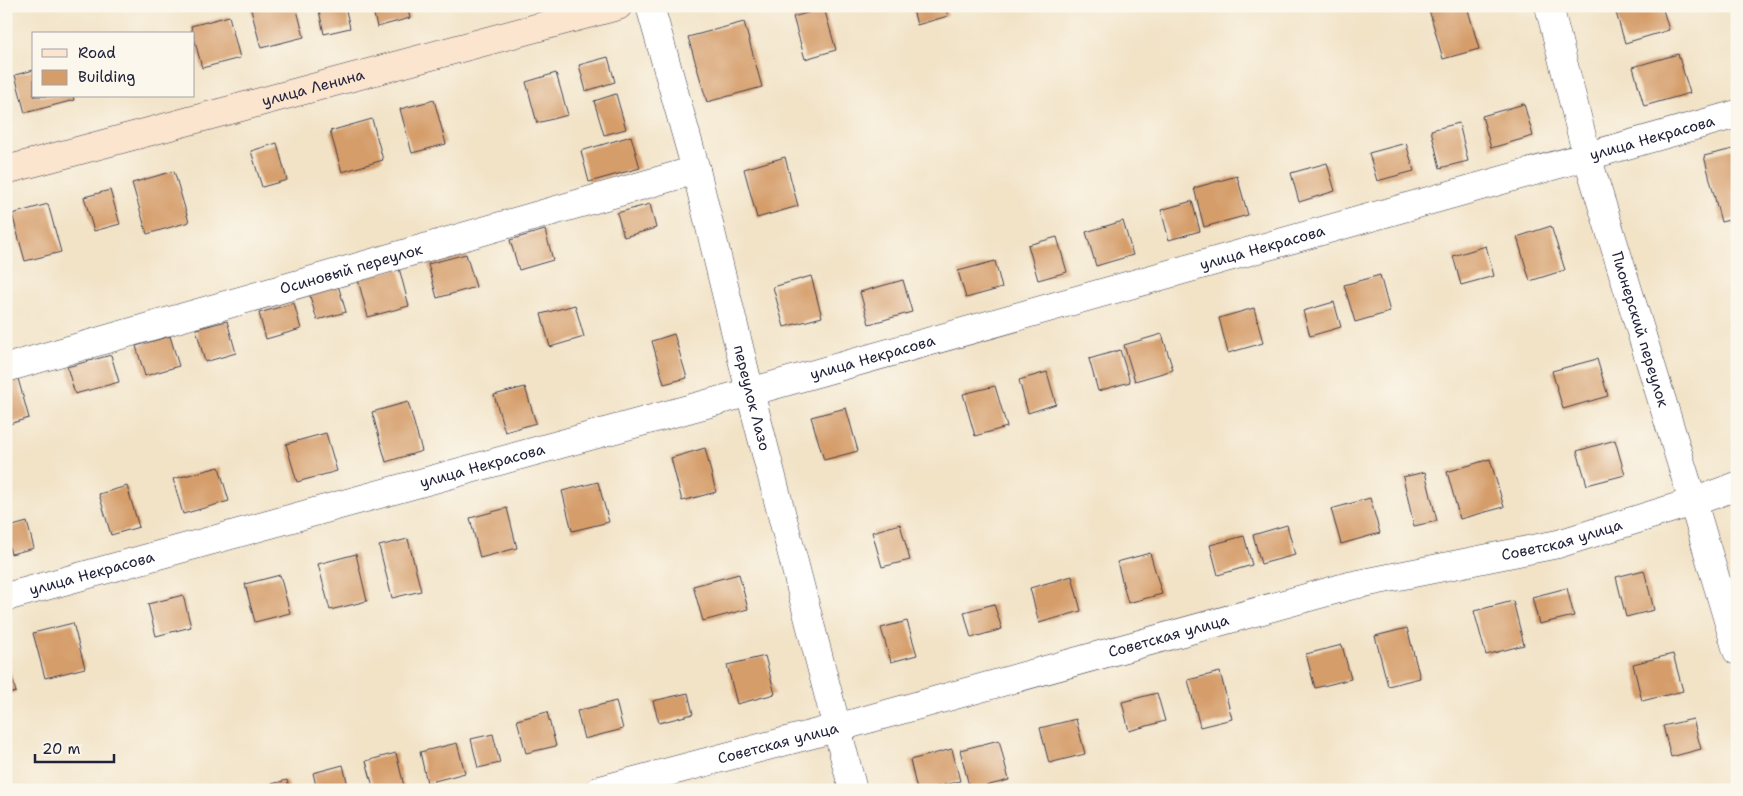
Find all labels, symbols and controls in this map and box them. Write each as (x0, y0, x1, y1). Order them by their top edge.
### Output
legend (32, 32, 195, 98)
text: Road (78, 43, 116, 63)
street label: улица Ленина (260, 64, 367, 111)
text: Building (78, 67, 135, 87)
street label: улица Некрасова (1587, 111, 1718, 165)
street label: улица Некрасова (1198, 220, 1328, 275)
street label: Осиновый переулок (277, 239, 425, 299)
street label: Пионерский переулок (1607, 249, 1673, 410)
street label: улица Некрасова (808, 330, 938, 385)
street label: переулок Лазо (729, 343, 775, 453)
street label: улица Некрасова (417, 439, 548, 493)
street label: Советская улица (1500, 514, 1625, 565)
street label: улица Некрасова (27, 546, 157, 600)
street label: Советская улица (1106, 610, 1232, 662)
street label: Советская улица (715, 718, 841, 769)
scale bar (35, 731, 114, 763)
text: 20 m (42, 739, 81, 759)

